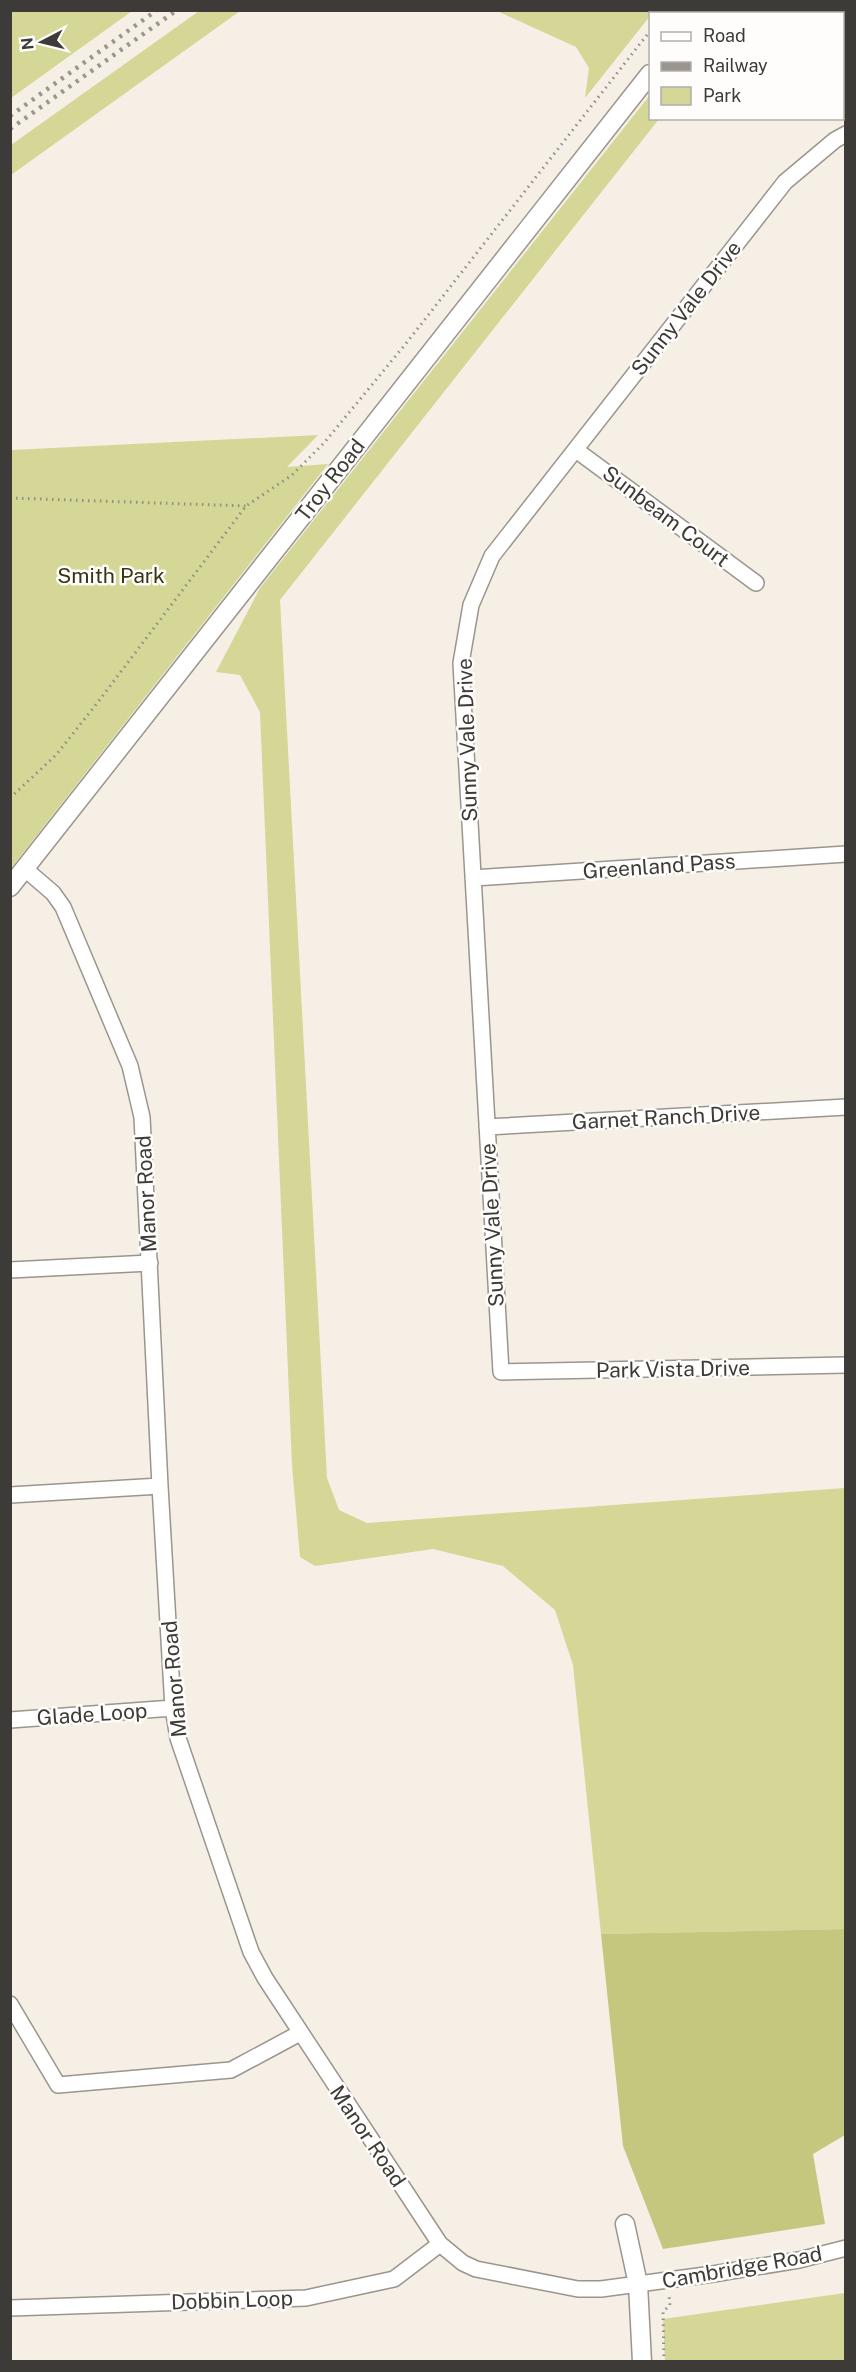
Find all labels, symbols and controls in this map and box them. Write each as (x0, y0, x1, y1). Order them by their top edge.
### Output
north arrow (12, 12, 72, 72)
legend (649, 12, 844, 120)
text: Road (703, 25, 746, 46)
text: N (17, 36, 38, 51)
text: Railway (703, 55, 768, 76)
text: Park (703, 85, 741, 106)
street label: Sunny Vale Drive (626, 236, 746, 380)
street label: Troy Road (290, 434, 370, 526)
street label: Sunbeam Court (598, 460, 734, 572)
park label: Smith Park (57, 563, 165, 588)
street label: Sunny Vale Drive (452, 658, 482, 822)
street label: Greenland Pass (582, 848, 736, 884)
street label: Garnet Ranch Drive (571, 1100, 761, 1134)
street label: Manor Road (130, 1135, 162, 1253)
street label: Sunny Vale Drive (475, 1143, 509, 1307)
street label: Park Vista Drive (596, 1355, 750, 1383)
street label: Manor Road (156, 1620, 192, 1738)
street label: Glade Loop (36, 1698, 148, 1730)
street label: Manor Road (325, 2080, 411, 2192)
street label: Cambridge Road (660, 2241, 824, 2293)
street label: Dobbin Loop (171, 2285, 293, 2315)

